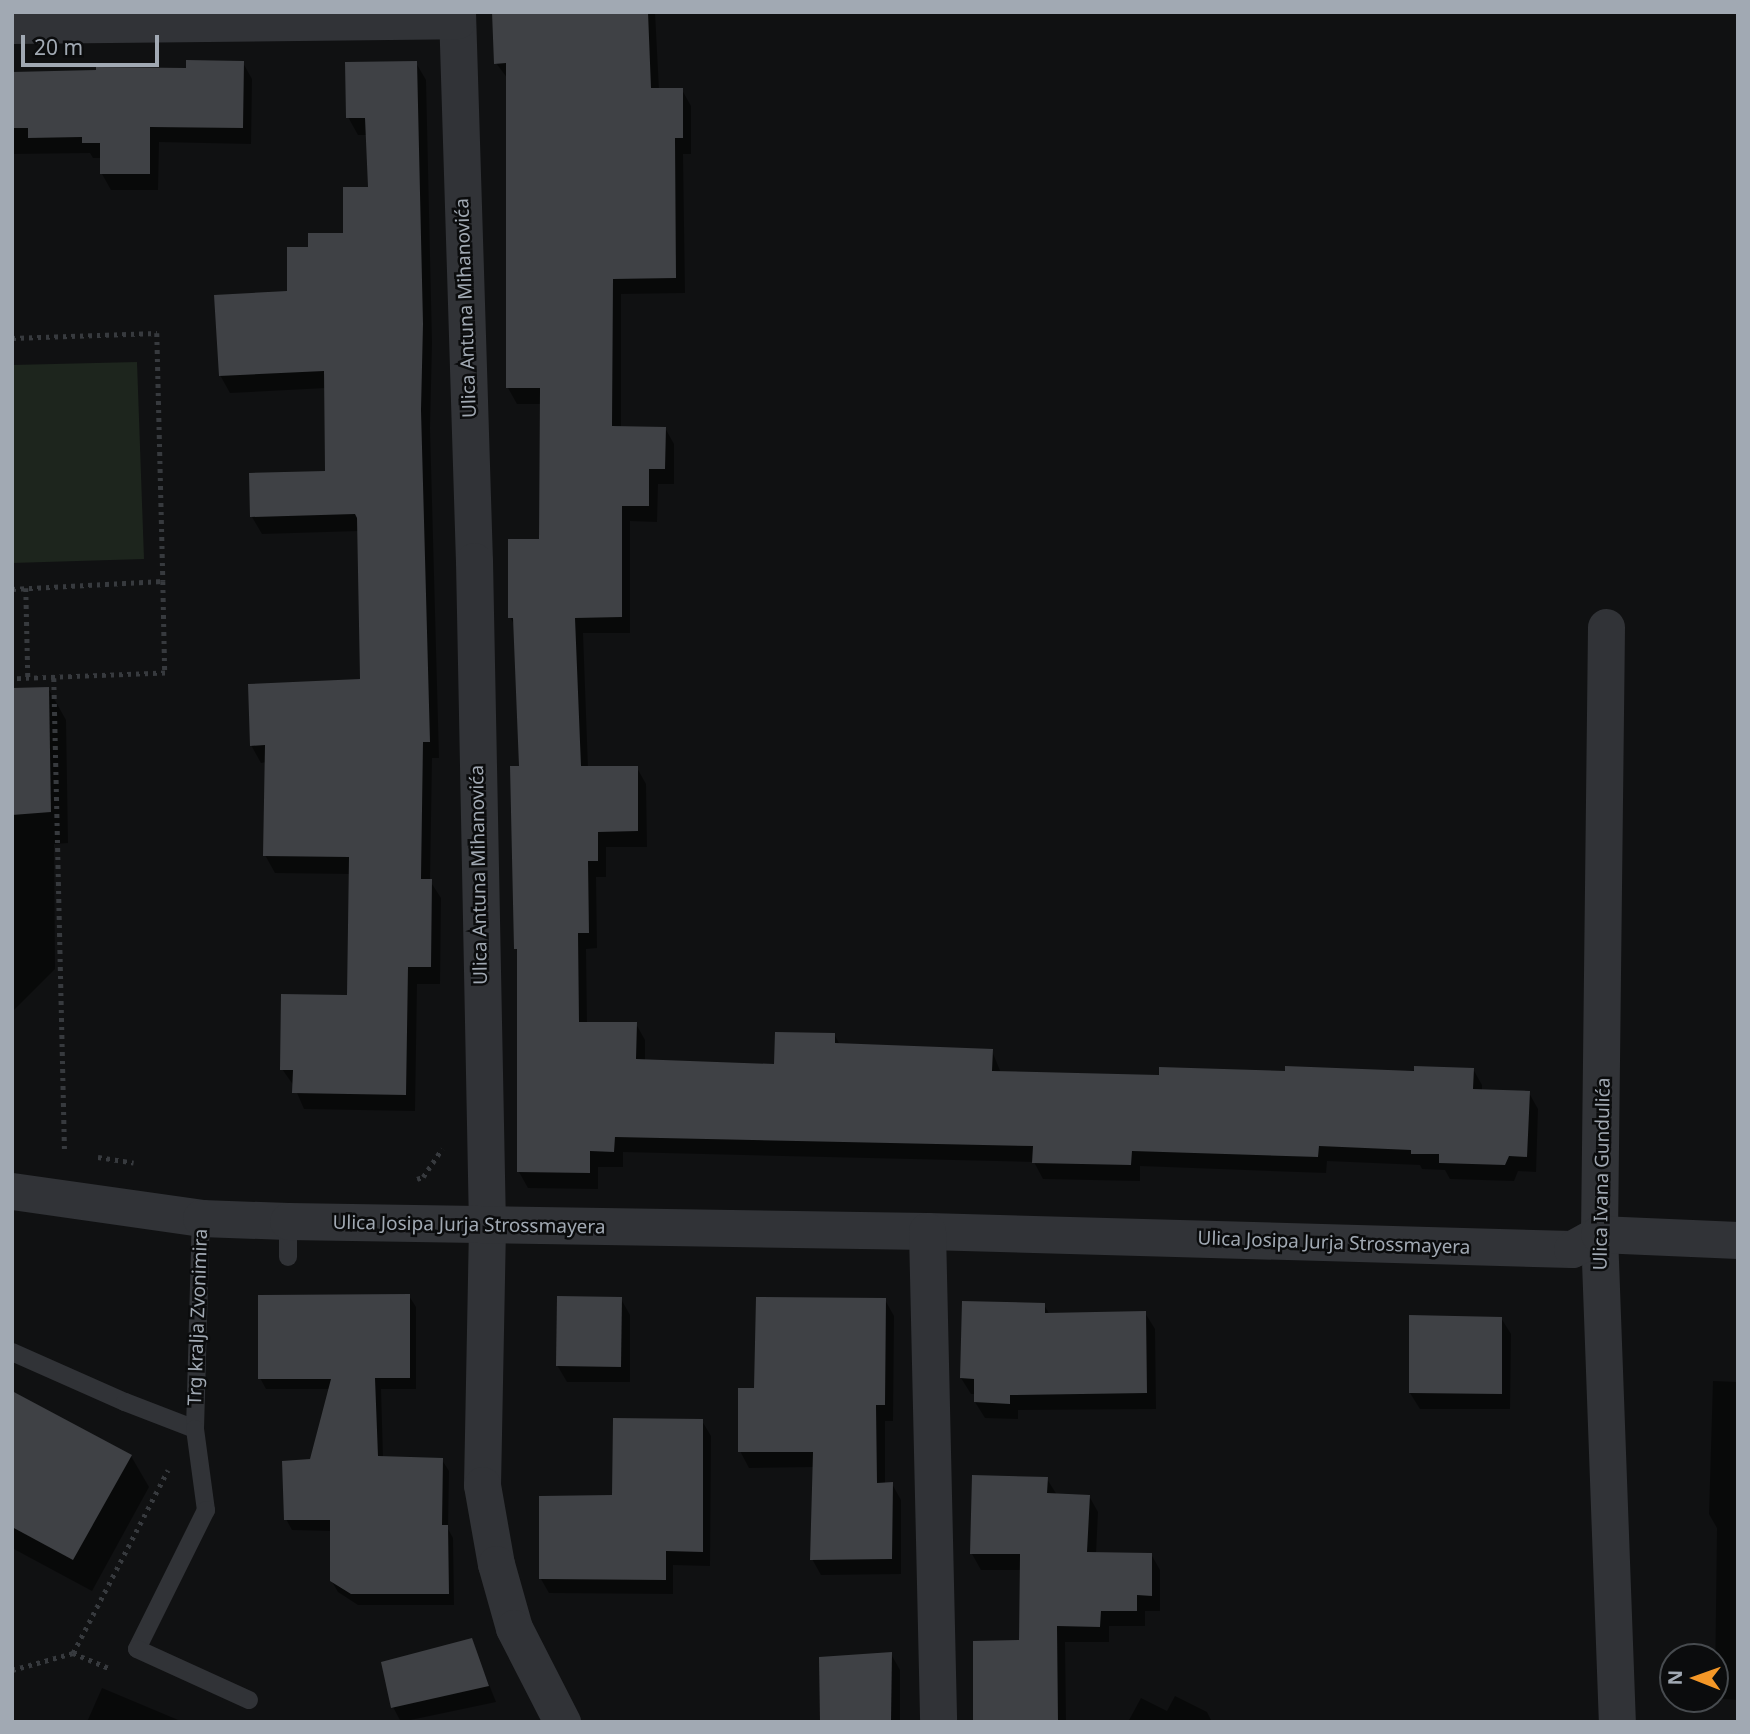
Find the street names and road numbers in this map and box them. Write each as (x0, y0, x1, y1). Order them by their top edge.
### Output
street label: Ulica Antuna Mihanovića (451, 198, 481, 418)
street label: Ulica Antuna Mihanovića (466, 765, 492, 985)
street label: Ulica Ivana Gundulića (1589, 1077, 1615, 1271)
street label: Ulica Josipa Jurja Strossmayera (332, 1211, 606, 1239)
street label: Ulica Josipa Jurja Strossmayera (1197, 1227, 1471, 1259)
street label: Trg kralja Zvonimira (184, 1228, 212, 1406)

